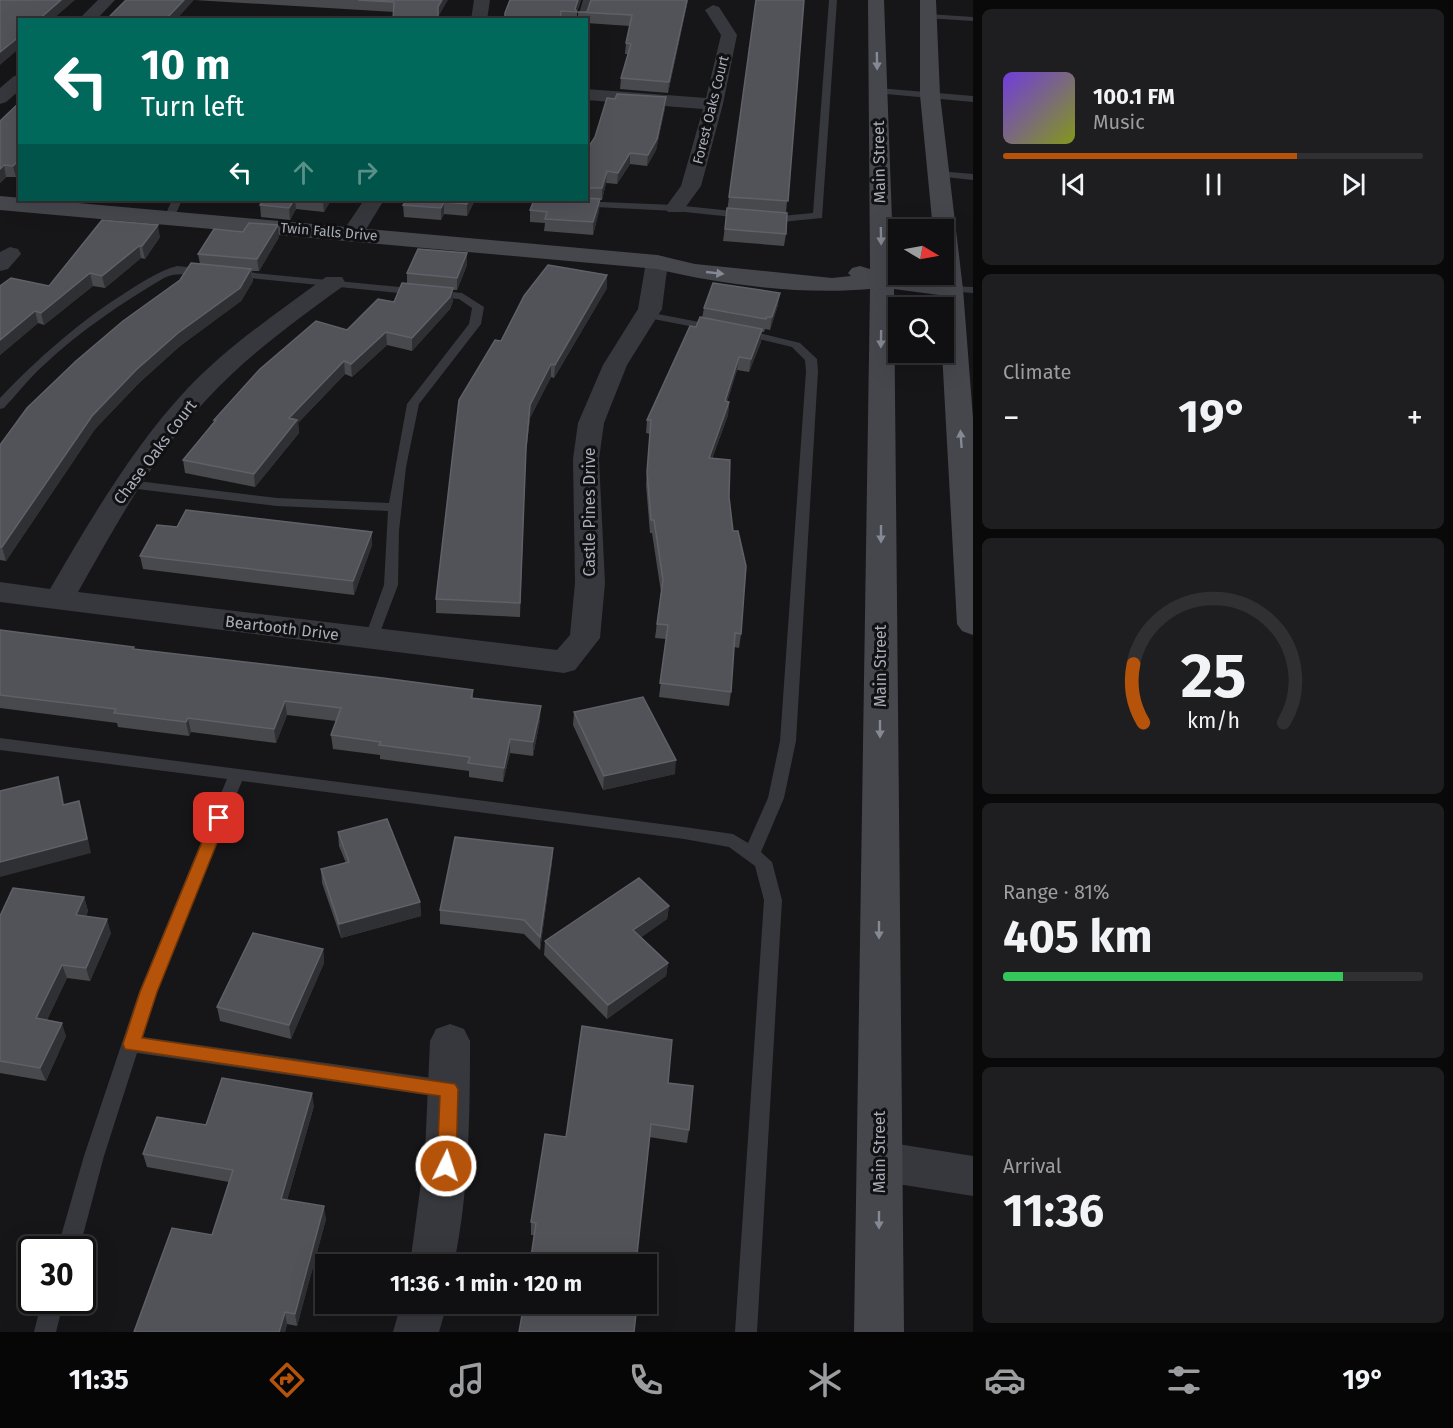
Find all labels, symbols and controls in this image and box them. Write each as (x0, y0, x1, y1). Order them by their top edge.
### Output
text: 10 m (141, 40, 231, 90)
icon: left (42, 42, 120, 120)
one-way arrow (872, 51, 882, 70)
street label: Forest Oaks Court (689, 53, 733, 166)
text: 100.1 FM (1093, 83, 1175, 110)
text: Turn left (141, 91, 244, 123)
text: Music (1093, 110, 1145, 134)
street label: Main Street (869, 120, 889, 204)
icon: left (224, 156, 257, 189)
icon: ahead (287, 156, 320, 189)
icon: right (350, 156, 383, 189)
icon: previous (1057, 168, 1090, 201)
icon: pause (1197, 168, 1230, 201)
icon: next (1337, 168, 1370, 201)
street label: Twin Falls Drive (280, 219, 378, 245)
north arrow (888, 219, 954, 285)
map controls (888, 219, 954, 363)
one-way arrow (876, 226, 886, 245)
one-way arrow (705, 268, 724, 278)
button: search (888, 297, 954, 363)
one-way arrow (876, 330, 886, 349)
text: Climate (1003, 360, 1071, 384)
text: 19° (1178, 390, 1248, 444)
street label: Chase Oaks Court (110, 396, 201, 508)
text: − (1003, 398, 1020, 438)
text: + (1407, 398, 1423, 438)
one-way arrow (956, 430, 965, 449)
street label: Castle Pines Drive (580, 447, 599, 577)
one-way arrow (876, 525, 886, 544)
street label: Beartooth Drive (224, 612, 340, 644)
street label: Main Street (871, 624, 890, 707)
text: 25 (1180, 639, 1246, 714)
text: km/h (1186, 708, 1240, 734)
one-way arrow (875, 720, 885, 739)
pin (193, 792, 244, 843)
icon: arrive (202, 801, 235, 834)
text: Range · 81% (1003, 880, 1109, 904)
text: 405 km (1003, 910, 1152, 964)
one-way arrow (874, 921, 884, 940)
street label: Main Street (870, 1110, 889, 1193)
position arrow (414, 1134, 478, 1198)
text: Arrival (1003, 1154, 1062, 1178)
text: 11:36 (1003, 1184, 1104, 1238)
one-way arrow (874, 1210, 884, 1229)
speed limit sign: 30 (18, 1236, 96, 1314)
text: 11:36 · 1 min · 120 m (390, 1270, 582, 1297)
icon: directions (266, 1359, 308, 1401)
icon: music (446, 1359, 488, 1401)
icon: phone (625, 1359, 667, 1401)
icon: climate (804, 1359, 846, 1401)
icon: car (984, 1359, 1026, 1401)
icon: filters (1163, 1359, 1205, 1401)
text: 11:35 (69, 1364, 129, 1396)
text: 19° (1343, 1364, 1384, 1396)

